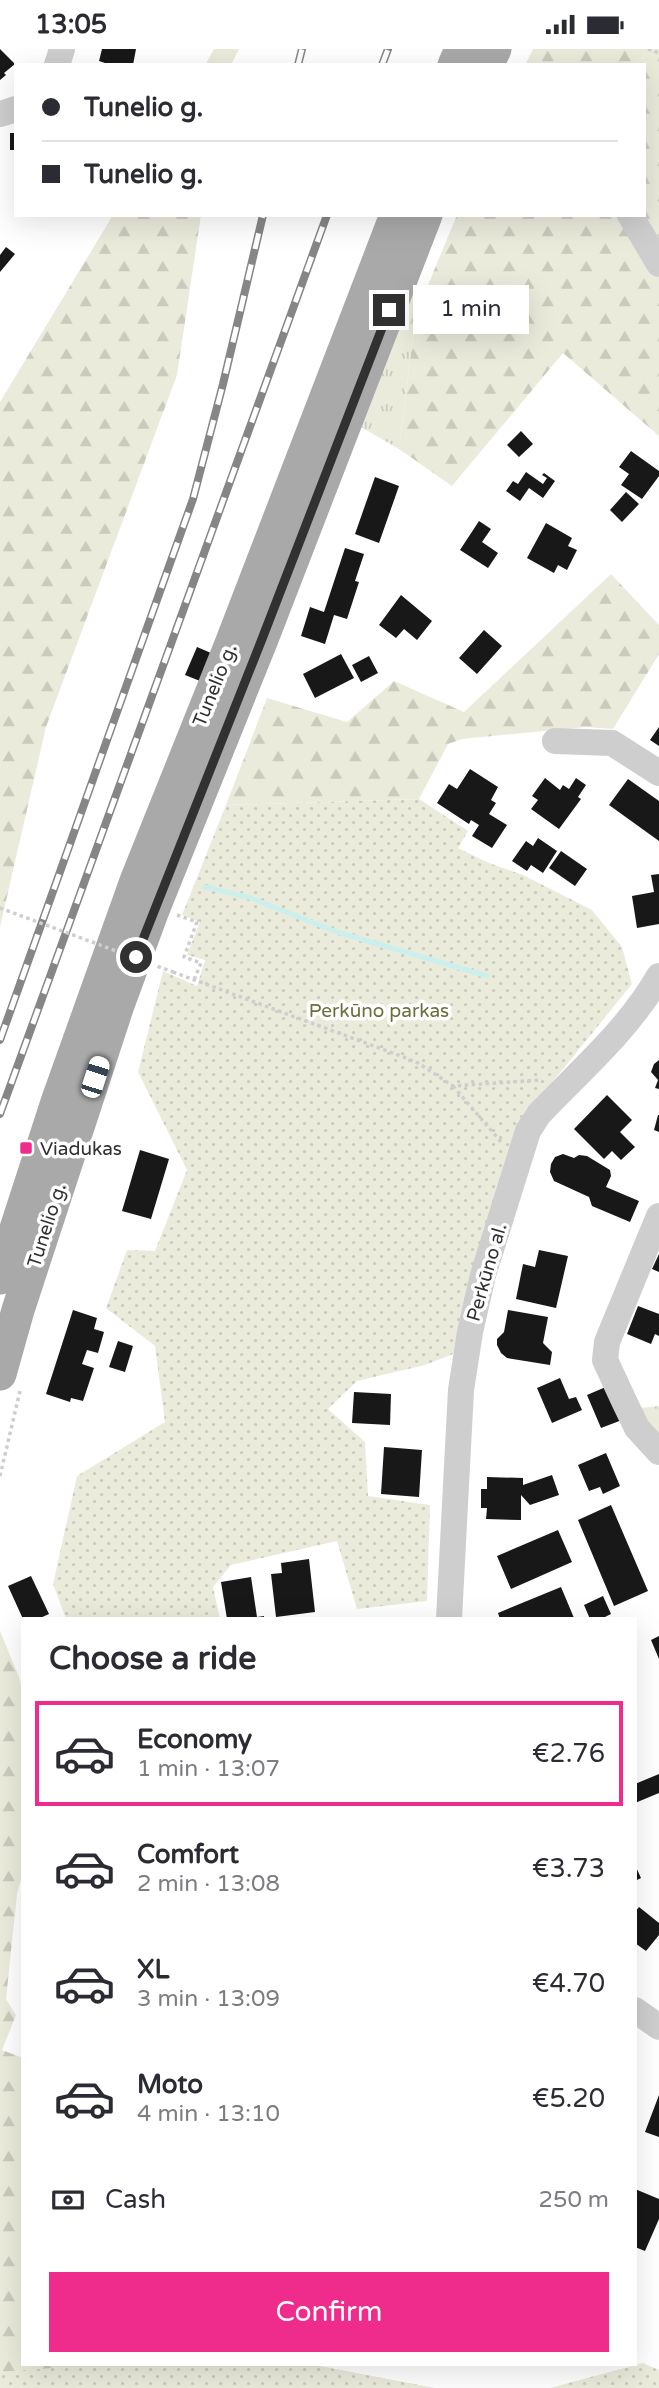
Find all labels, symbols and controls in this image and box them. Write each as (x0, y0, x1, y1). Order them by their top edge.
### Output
text: 13:05 (35, 9, 107, 40)
text: Tunelio g. (84, 92, 203, 123)
text: Tunelio g. (84, 159, 203, 190)
callout: 1 min (414, 285, 529, 335)
route end (373, 294, 405, 326)
text: 1 min (440, 295, 502, 323)
street label: Tunelio g. (188, 641, 241, 730)
route start (120, 941, 152, 973)
park label: Perkūno parkas (309, 1000, 449, 1022)
car (79, 1054, 112, 1100)
place label: Viadukas (40, 1138, 122, 1160)
marker: Viadukas (18, 1140, 34, 1156)
street label: Tunelio g. (23, 1180, 71, 1270)
street label: Perkūno al. (462, 1221, 511, 1324)
text: Choose a ride (49, 1640, 256, 1678)
icon: car (53, 1722, 116, 1785)
text: Economy (137, 1724, 252, 1755)
text: €2.76 (532, 1738, 605, 1769)
text: 1 min · 13:07 (137, 1755, 280, 1783)
icon: car (53, 1837, 116, 1900)
text: Comfort (137, 1839, 239, 1870)
text: €3.73 (532, 1853, 605, 1884)
text: 2 min · 13:08 (137, 1870, 280, 1898)
icon: car (53, 1952, 116, 2015)
text: XL (137, 1954, 169, 1985)
text: €4.70 (532, 1968, 605, 1999)
text: 3 min · 13:09 (137, 1985, 280, 2013)
icon: car (53, 2067, 116, 2130)
text: Moto (137, 2069, 203, 2100)
text: €5.20 (532, 2083, 605, 2114)
text: 4 min · 13:10 (137, 2100, 280, 2128)
icon: cash (49, 2181, 87, 2219)
text: Cash (105, 2184, 166, 2215)
text: 250 m (539, 2186, 609, 2214)
button: Confirm (49, 2272, 609, 2352)

